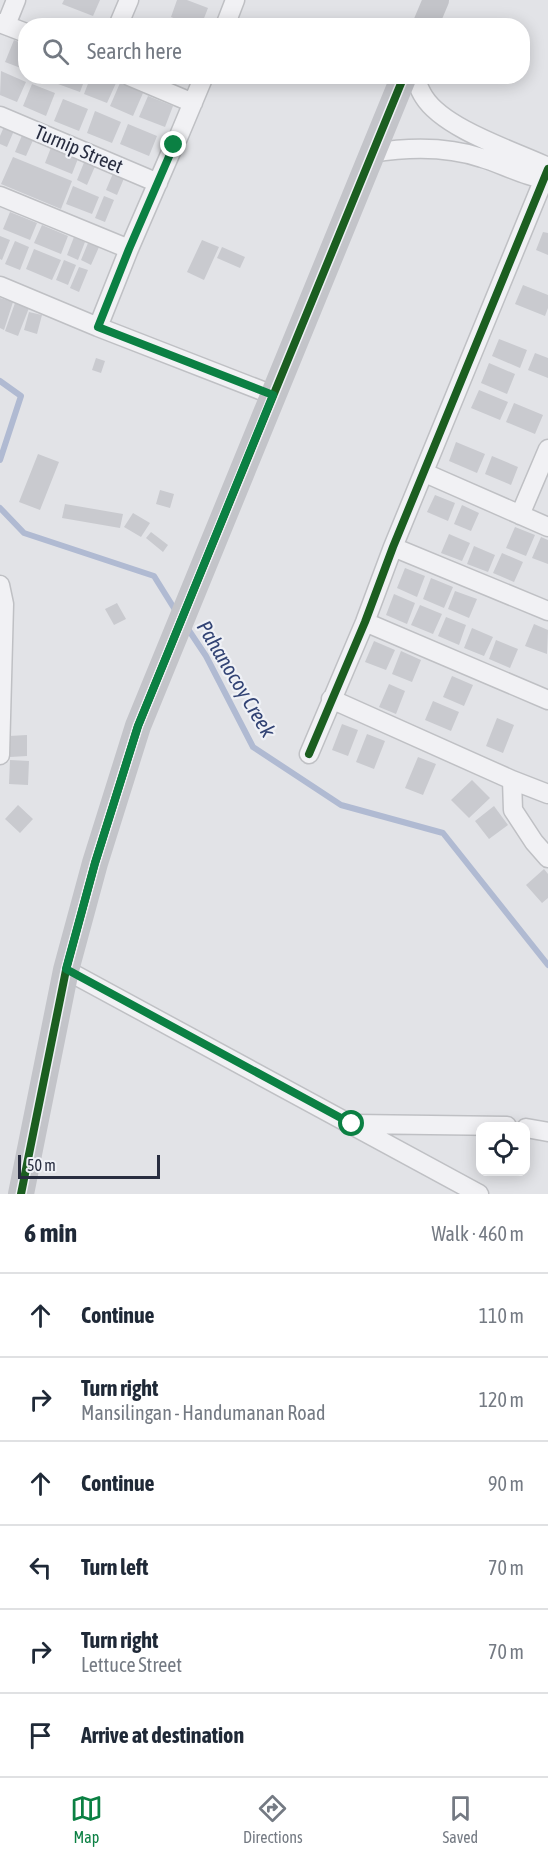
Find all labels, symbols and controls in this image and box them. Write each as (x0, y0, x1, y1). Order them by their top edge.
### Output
search box (18, 18, 530, 84)
icon: search (39, 35, 72, 68)
text: Search here (87, 38, 182, 64)
street label: Turnip Street (32, 120, 127, 178)
route end (160, 131, 186, 157)
water label: Pahanocoy Creek (193, 616, 281, 742)
route start (338, 1110, 364, 1136)
map controls (476, 1122, 530, 1176)
button: locate (476, 1122, 530, 1176)
scale bar (18, 1152, 160, 1180)
text: 50 m (27, 1156, 56, 1174)
text: 6 min (24, 1218, 77, 1248)
text: Walk · 460 m (432, 1222, 524, 1245)
icon: ahead (24, 1299, 57, 1332)
text: Continue (81, 1302, 155, 1328)
text: 110 m (479, 1304, 524, 1327)
text: Turn right (81, 1375, 158, 1401)
icon: right (24, 1383, 57, 1416)
text: 120 m (479, 1388, 524, 1411)
text: Mansilingan - Handumanan Road (81, 1401, 325, 1424)
icon: ahead (24, 1467, 57, 1500)
text: Continue (81, 1470, 155, 1496)
text: 90 m (488, 1472, 524, 1495)
icon: left (24, 1551, 57, 1584)
text: Turn left (81, 1554, 148, 1580)
text: 70 m (488, 1556, 524, 1579)
text: Turn right (81, 1627, 158, 1653)
icon: right (24, 1635, 57, 1668)
text: 70 m (488, 1640, 524, 1663)
text: Lettuce Street (81, 1653, 182, 1676)
icon: arrive (24, 1719, 57, 1752)
text: Arrive at destination (81, 1722, 244, 1748)
tab: Map (70, 1792, 103, 1846)
tab: Directions (243, 1792, 303, 1846)
tab: Saved (443, 1792, 478, 1846)

